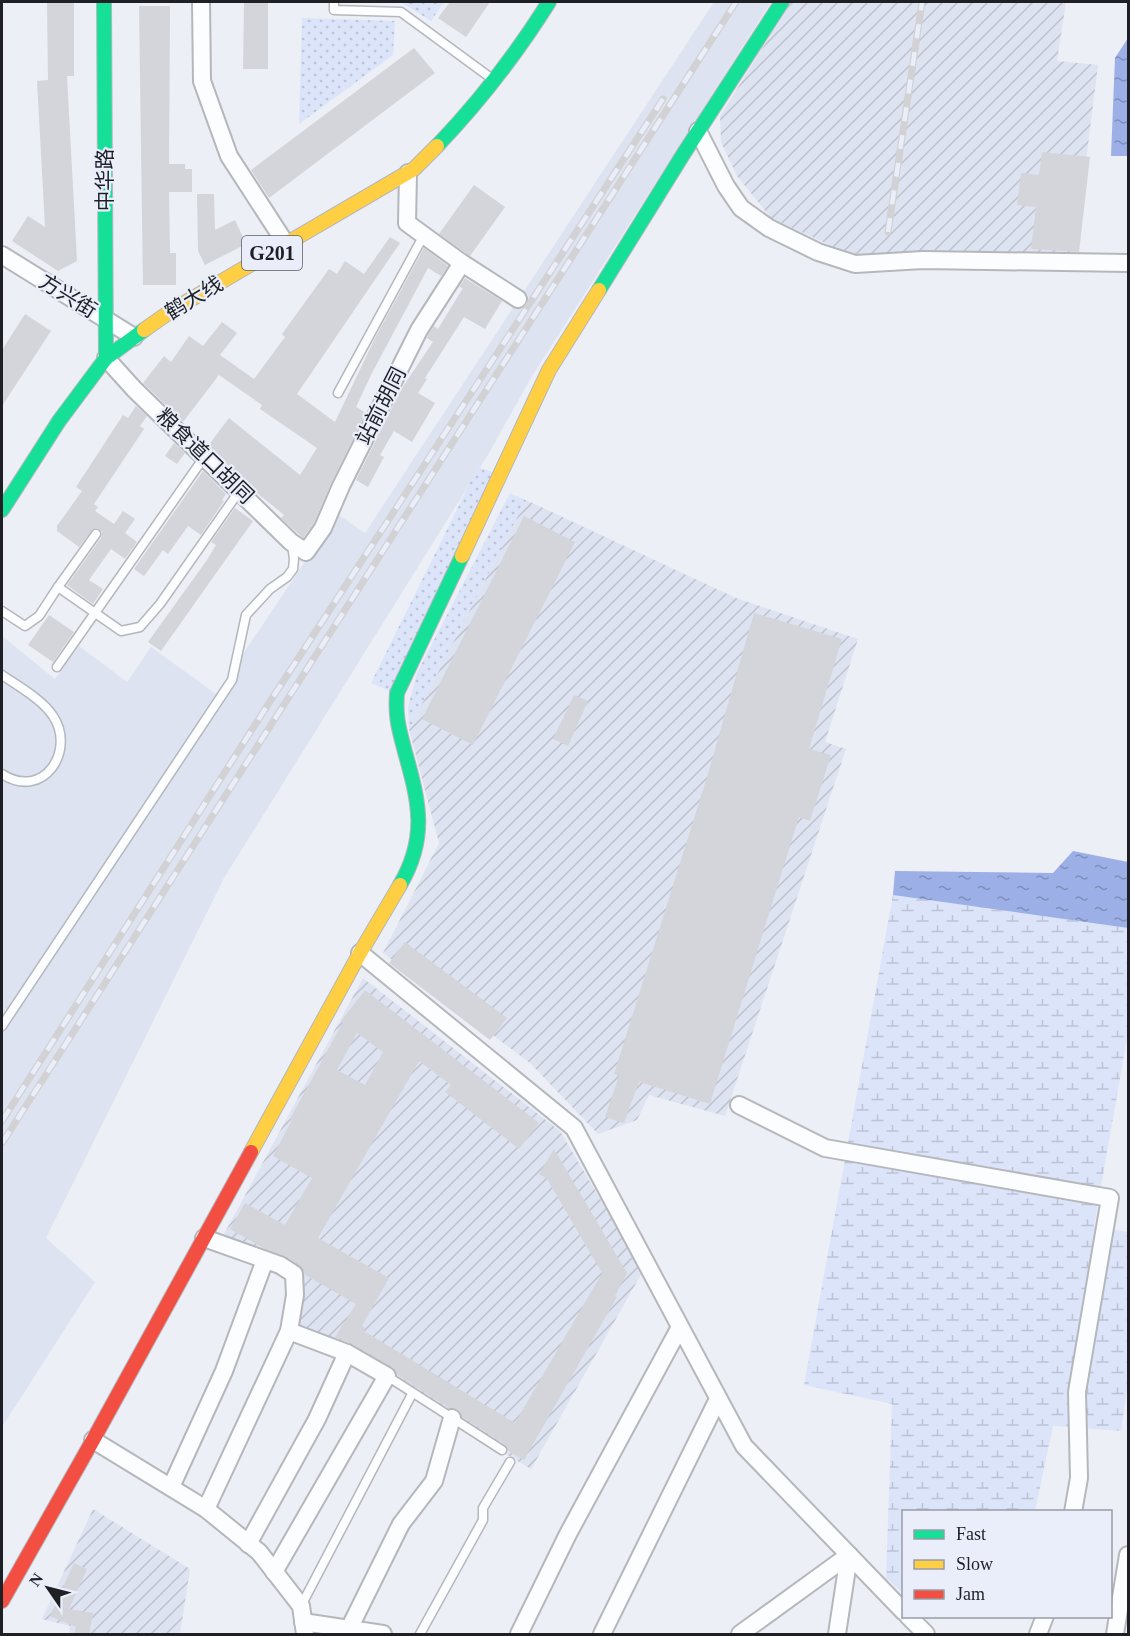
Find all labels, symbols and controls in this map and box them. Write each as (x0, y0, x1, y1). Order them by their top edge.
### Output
street label: 中华路 (93, 149, 117, 212)
road number: G201 (242, 236, 302, 270)
street label: 方兴街 (35, 269, 101, 323)
street label: 鹤大线 (161, 271, 227, 325)
street label: 站前胡同 (351, 363, 411, 449)
street label: 粮食道口胡同 (151, 404, 259, 508)
legend (902, 1510, 1112, 1618)
text: Fast (956, 1524, 986, 1544)
text: Slow (956, 1554, 993, 1574)
north arrow (18, 1558, 78, 1618)
text: N (26, 1570, 47, 1589)
text: Jam (956, 1584, 985, 1604)

